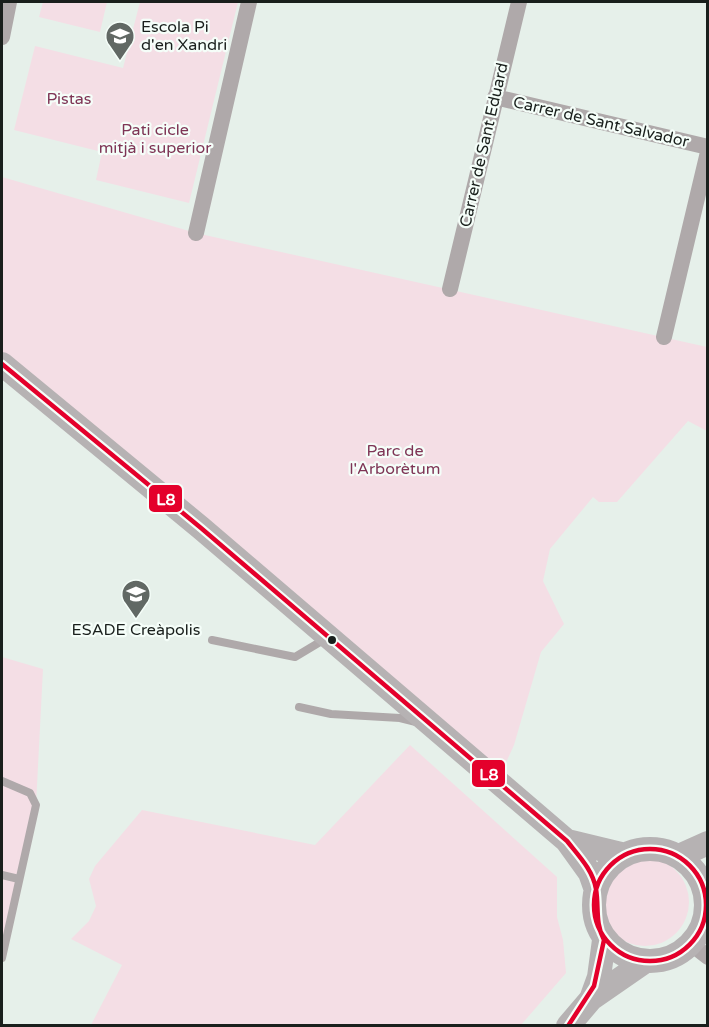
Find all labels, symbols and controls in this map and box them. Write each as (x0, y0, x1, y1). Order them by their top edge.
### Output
place label: Escola Pi d'en Xandri (141, 17, 227, 55)
school or university icon: Escola Pi d'en Xandri (104, 20, 136, 62)
street label: Carrer de Sant Eduard (455, 61, 513, 229)
park label: Pistas (46, 89, 92, 109)
street label: Carrer de Sant Salvador (511, 92, 692, 152)
park label: Pati cicle mitjà i superior (99, 120, 212, 158)
park label: Parc de l'Arborètum (350, 441, 440, 479)
line badge: L8 (148, 484, 183, 513)
text: L8 (156, 490, 176, 510)
school or university icon: ESADE Creàpolis (120, 578, 152, 620)
place label: ESADE Creàpolis (72, 620, 200, 640)
unlabelled marker (326, 634, 338, 646)
line badge: L8 (471, 759, 506, 788)
text: L8 (479, 765, 499, 785)

